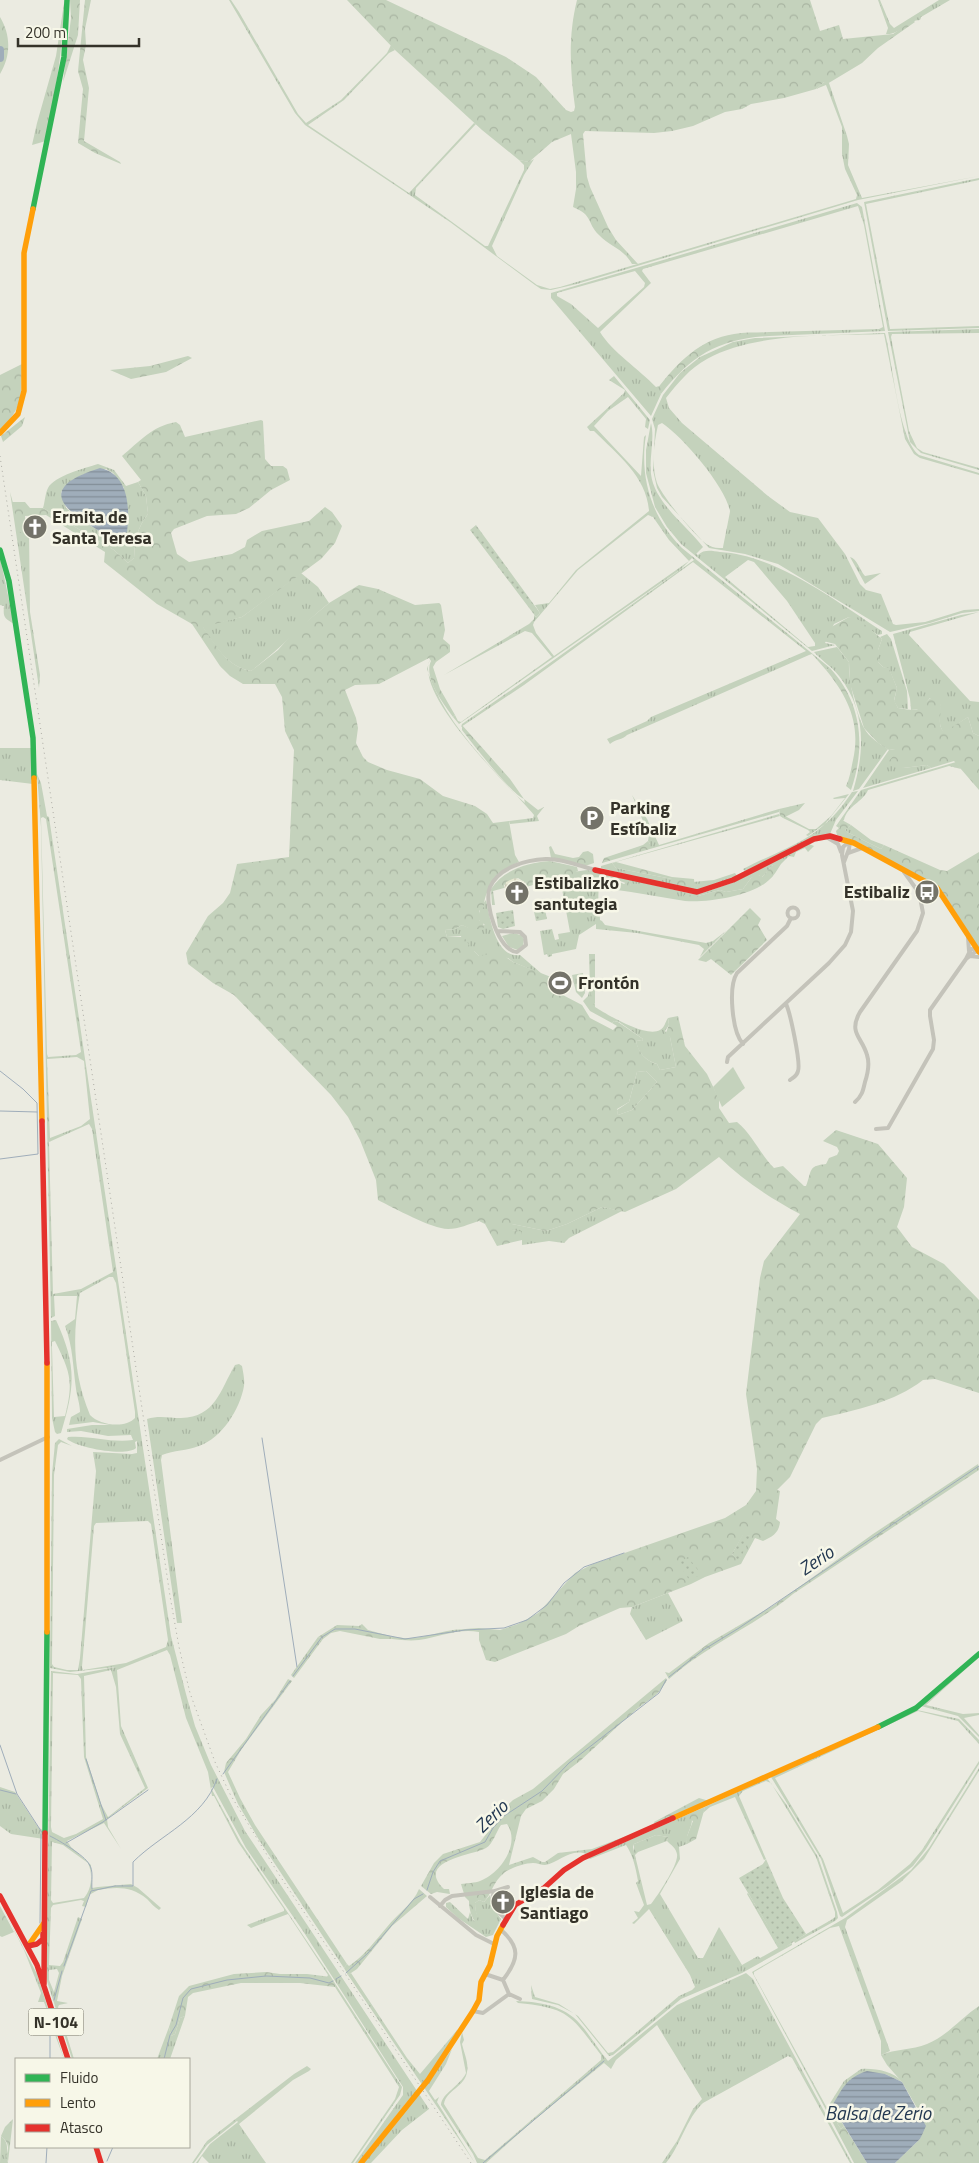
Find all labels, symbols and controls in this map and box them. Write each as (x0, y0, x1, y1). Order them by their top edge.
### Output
scale bar (18, 15, 139, 47)
text: 200 m (25, 21, 66, 44)
place label: Ermita de Santa Teresa (52, 503, 152, 551)
church icon: Ermita de Santa Teresa (22, 514, 48, 540)
place label: Parking Estíbaliz (610, 794, 677, 842)
parking icon: Parking Estíbaliz (579, 805, 605, 831)
place label: Estibalizko santutegia (534, 869, 619, 917)
place label: Estibaliz (844, 878, 910, 905)
bus stop icon: Estibaliz (914, 879, 940, 905)
church icon: Estibalizko santutegia (504, 880, 530, 906)
place label: Frontón (578, 969, 640, 996)
sports icon: Frontón (547, 970, 573, 996)
water label: Zerio (792, 1537, 840, 1582)
water label: Zerio (467, 1792, 515, 1839)
place label: Iglesia de Santiago (520, 1878, 594, 1926)
church icon: Iglesia de Santiago (490, 1889, 516, 1915)
road number: N-104 (28, 2008, 84, 2035)
legend (15, 2058, 190, 2148)
text: Fluido (60, 2066, 99, 2089)
text: Lento (60, 2091, 96, 2114)
water label: Balsa de Zerio (825, 2098, 932, 2127)
text: Atasco (60, 2116, 103, 2139)

